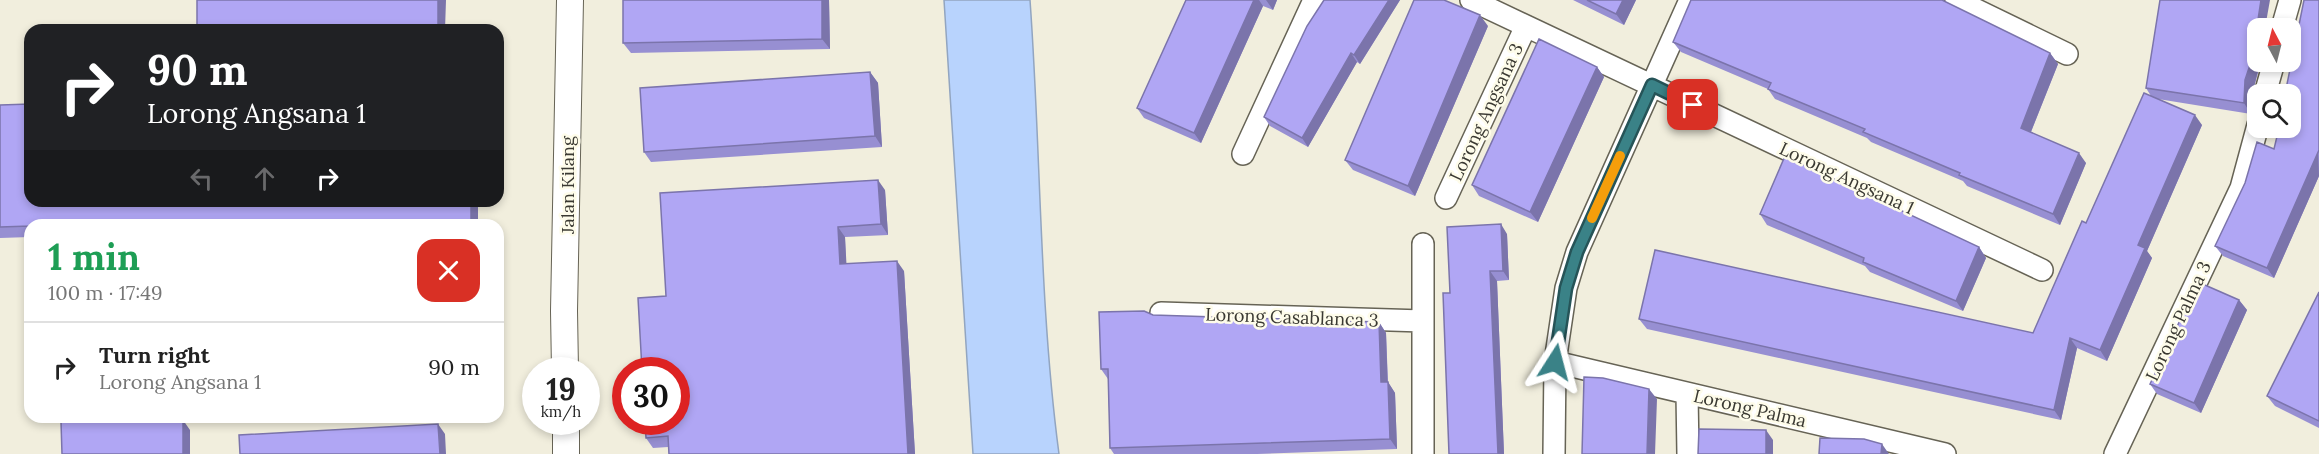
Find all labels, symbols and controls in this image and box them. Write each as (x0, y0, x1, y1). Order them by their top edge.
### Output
north arrow (2247, 18, 2301, 72)
map controls (2247, 18, 2301, 138)
street label: Lorong Angsana 3 (1444, 39, 1528, 185)
text: 90 m (147, 43, 248, 97)
icon: right (48, 48, 126, 126)
pin (1667, 79, 1718, 130)
button: search (2247, 84, 2301, 138)
icon: arrive (1676, 88, 1709, 121)
text: Lorong Angsana 1 (147, 96, 366, 130)
street label: Jalan Kilang (556, 135, 579, 235)
street label: Lorong Angsana 1 (1776, 137, 1918, 219)
icon: left (185, 162, 218, 195)
icon: ahead (248, 162, 281, 195)
icon: right (311, 162, 344, 195)
text: 1 min (48, 234, 140, 280)
button: close (417, 239, 480, 302)
street label: Lorong Palma 3 (2140, 257, 2216, 385)
text: 100 m · 17:49 (48, 280, 163, 305)
street label: Lorong Casablanca 3 (1205, 302, 1379, 332)
position arrow (1523, 330, 1587, 394)
text: Turn right (99, 341, 210, 369)
icon: right (48, 351, 81, 384)
text: 90 m (428, 353, 480, 381)
speed limit sign: 30 (612, 357, 690, 435)
text: Lorong Angsana 1 (99, 369, 261, 394)
text: 19 (546, 370, 576, 408)
street label: Lorong Palma (1691, 384, 1809, 432)
text: km/h (541, 402, 581, 421)

